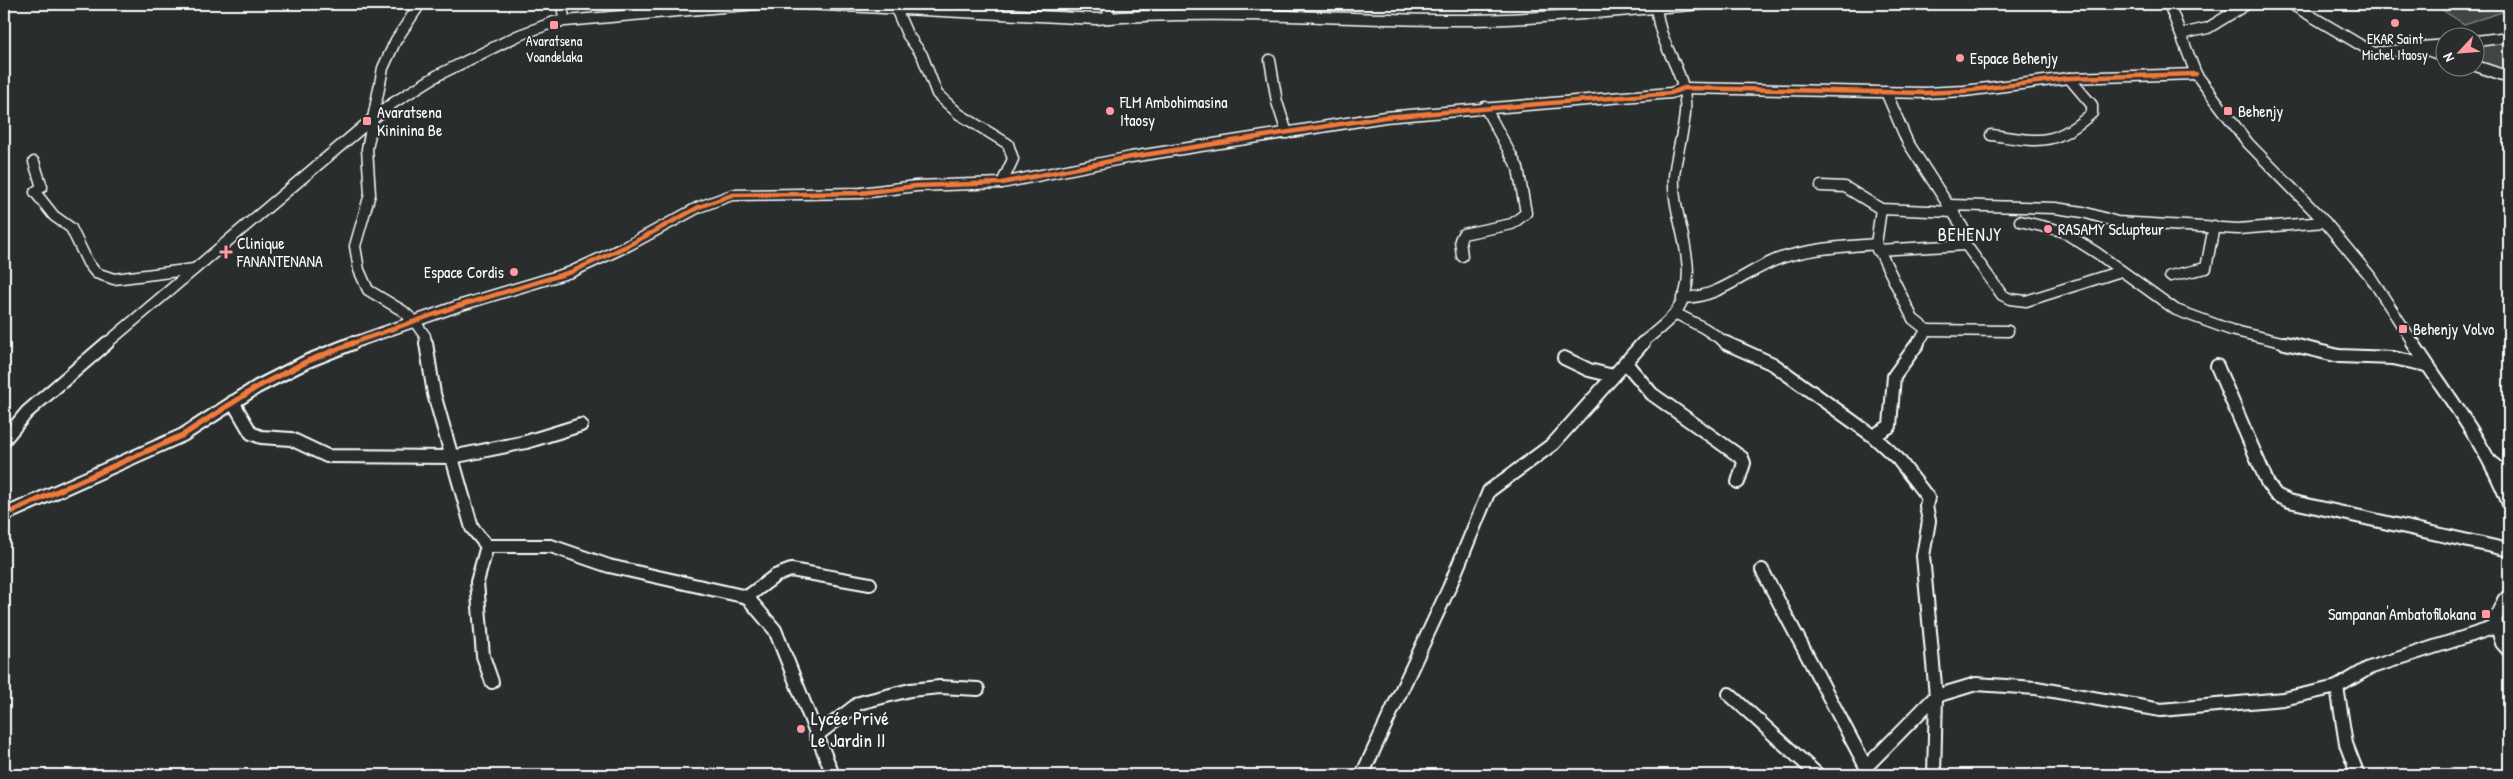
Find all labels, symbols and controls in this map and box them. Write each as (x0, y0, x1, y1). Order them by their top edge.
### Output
marker: EKAR Saint Michel Itaosy (2389, 17, 2401, 29)
marker: Avaratsena Voandelaka (548, 19, 560, 31)
north arrow (2436, 28, 2486, 78)
place label: EKAR Saint Michel Itaosy (2362, 29, 2428, 65)
place label: Avaratsena Voandelaka (526, 31, 583, 66)
place label: Espace Behenjy (1970, 47, 2058, 69)
text: N (2437, 50, 2458, 65)
marker: Espace Behenjy (1954, 52, 1966, 64)
place label: FLM Ambohimasina Itaosy (1119, 91, 1228, 131)
place label: Behenjy (2238, 100, 2284, 122)
place label: Avaratsena Kininina Be (377, 101, 443, 141)
marker: FLM Ambohimasina Itaosy (1104, 105, 1116, 117)
marker: Behenjy (2222, 105, 2234, 117)
marker: Avaratsena Kininina Be (361, 115, 373, 127)
place label: RASAMY Sclupteur (2058, 218, 2164, 240)
district label: BEHENJY (1938, 222, 2002, 247)
marker: RASAMY Sclupteur (2042, 223, 2054, 235)
place label: Clinique FANANTENANA (236, 232, 323, 272)
marker: Clinique FANANTENANA (219, 245, 233, 259)
place label: Espace Cordis (424, 261, 504, 283)
marker: Espace Cordis (508, 266, 520, 278)
place label: Behenjy Volvo (2413, 318, 2495, 340)
marker: Behenjy Volvo (2397, 323, 2409, 335)
place label: Sampanan'Ambatofilokana (2328, 603, 2476, 625)
marker: Sampanan'Ambatofilokana (2480, 608, 2492, 620)
place label: Lycée Privé Le Jardin II (811, 705, 889, 753)
marker: Lycée Privé Le Jardin II (795, 723, 807, 735)

